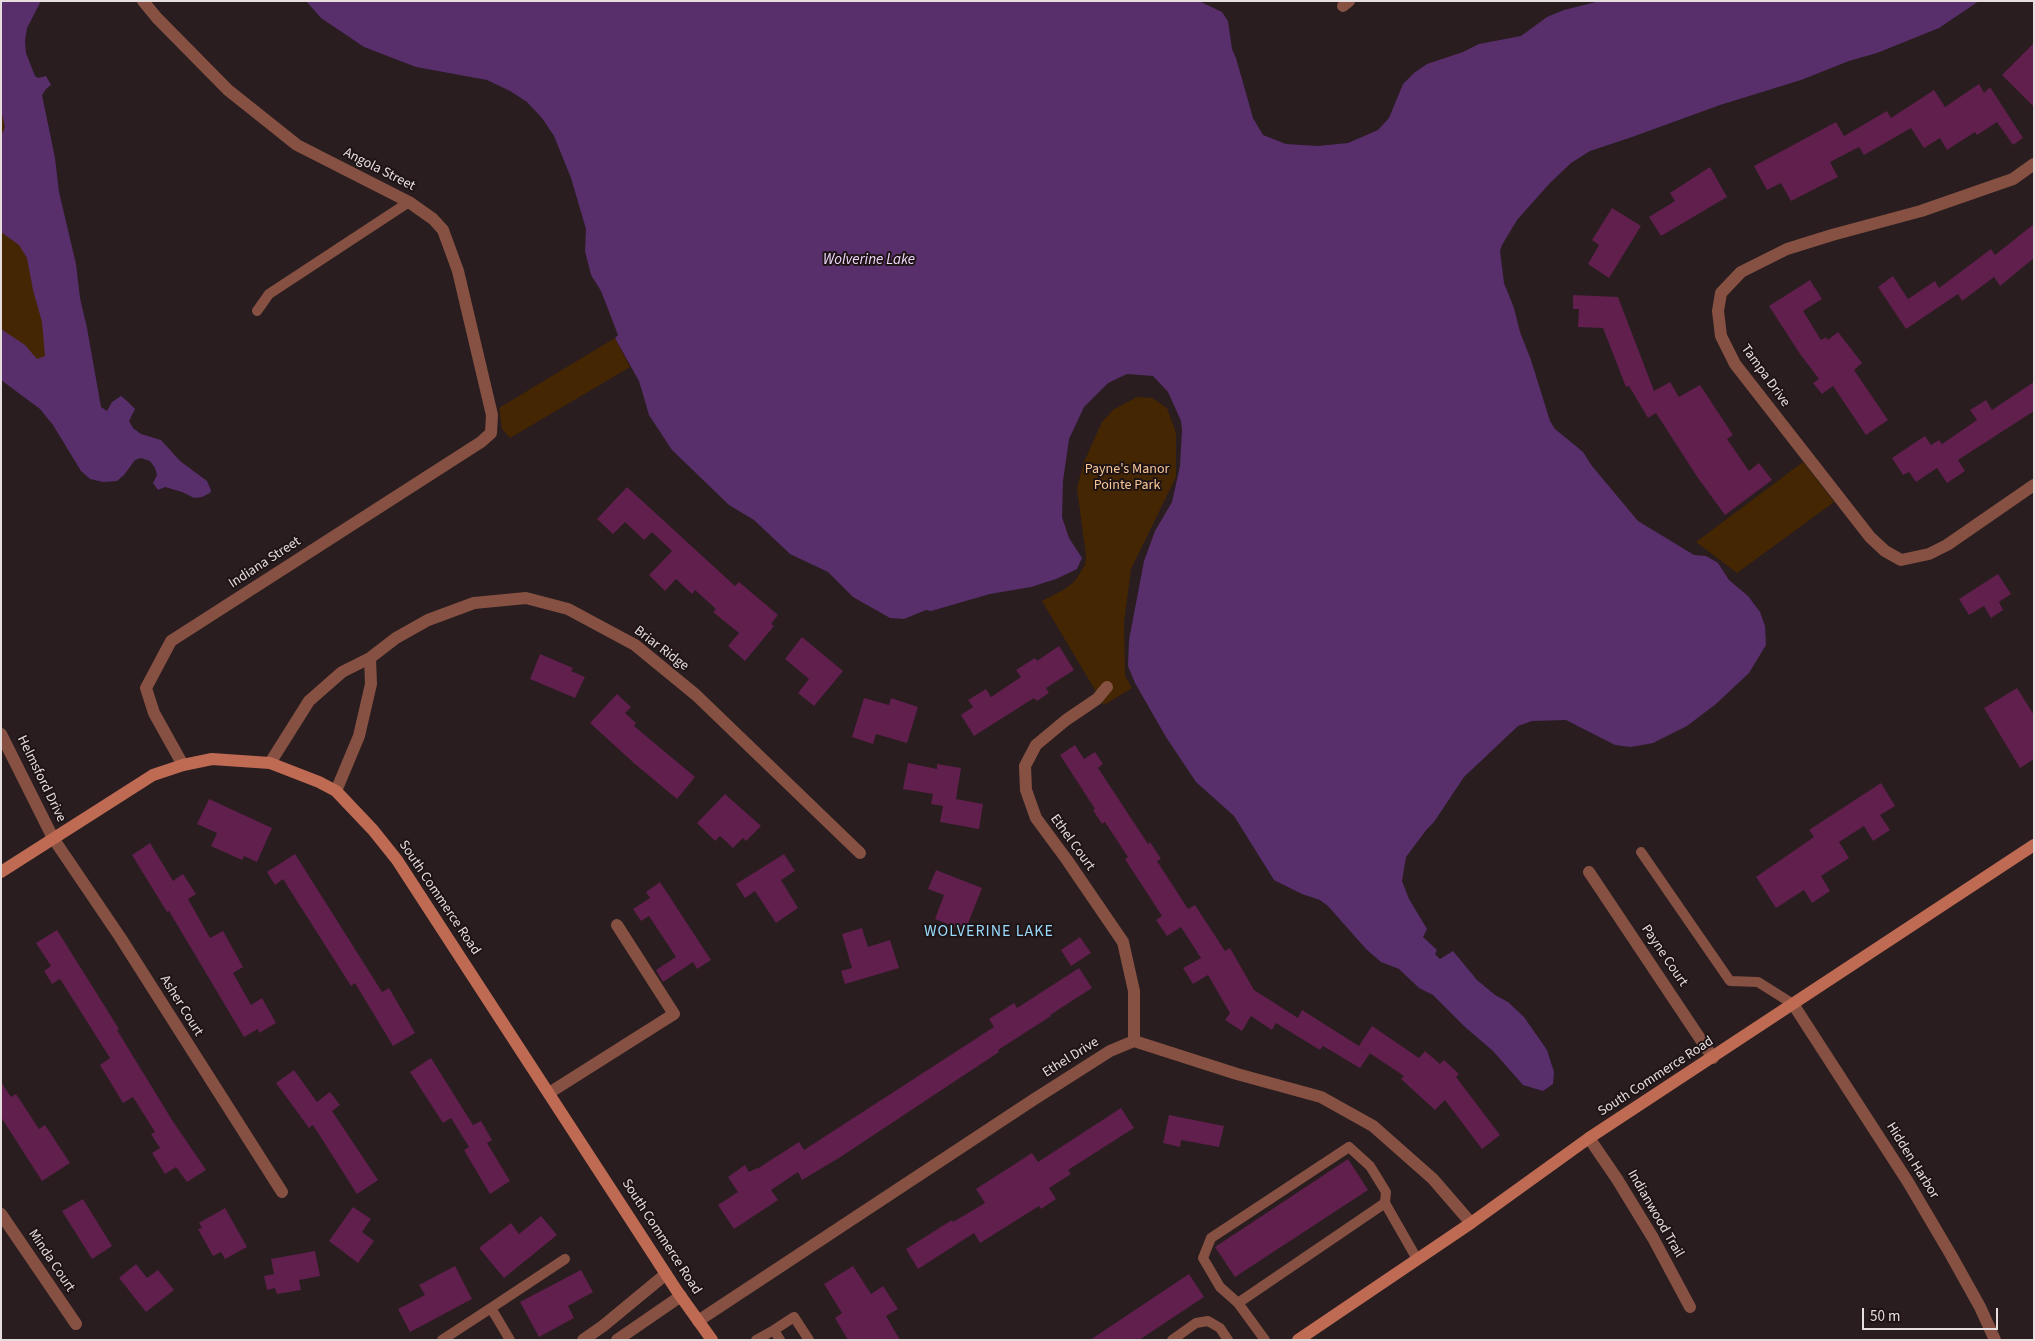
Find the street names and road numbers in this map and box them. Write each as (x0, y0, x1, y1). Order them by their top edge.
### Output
street label: Angola Street (340, 145, 418, 195)
street label: Tampa Drive (1737, 342, 1793, 410)
street label: Indiana Street (226, 534, 304, 592)
street label: Briar Ridge (630, 623, 692, 675)
street label: Helmsford Drive (13, 733, 69, 825)
street label: Ethel Court (1046, 812, 1098, 874)
street label: South Commerce Road (395, 838, 483, 958)
street label: Payne Court (1637, 922, 1691, 990)
street label: Asher Court (156, 972, 206, 1040)
street label: South Commerce Road (1595, 1033, 1717, 1121)
street label: Ethel Drive (1040, 1034, 1102, 1082)
street label: Hidden Harbor (1882, 1120, 1942, 1202)
street label: Indianwood Trail (1623, 1167, 1687, 1261)
street label: South Commerce Road (617, 1176, 705, 1298)
street label: Minda Court (24, 1227, 78, 1295)

